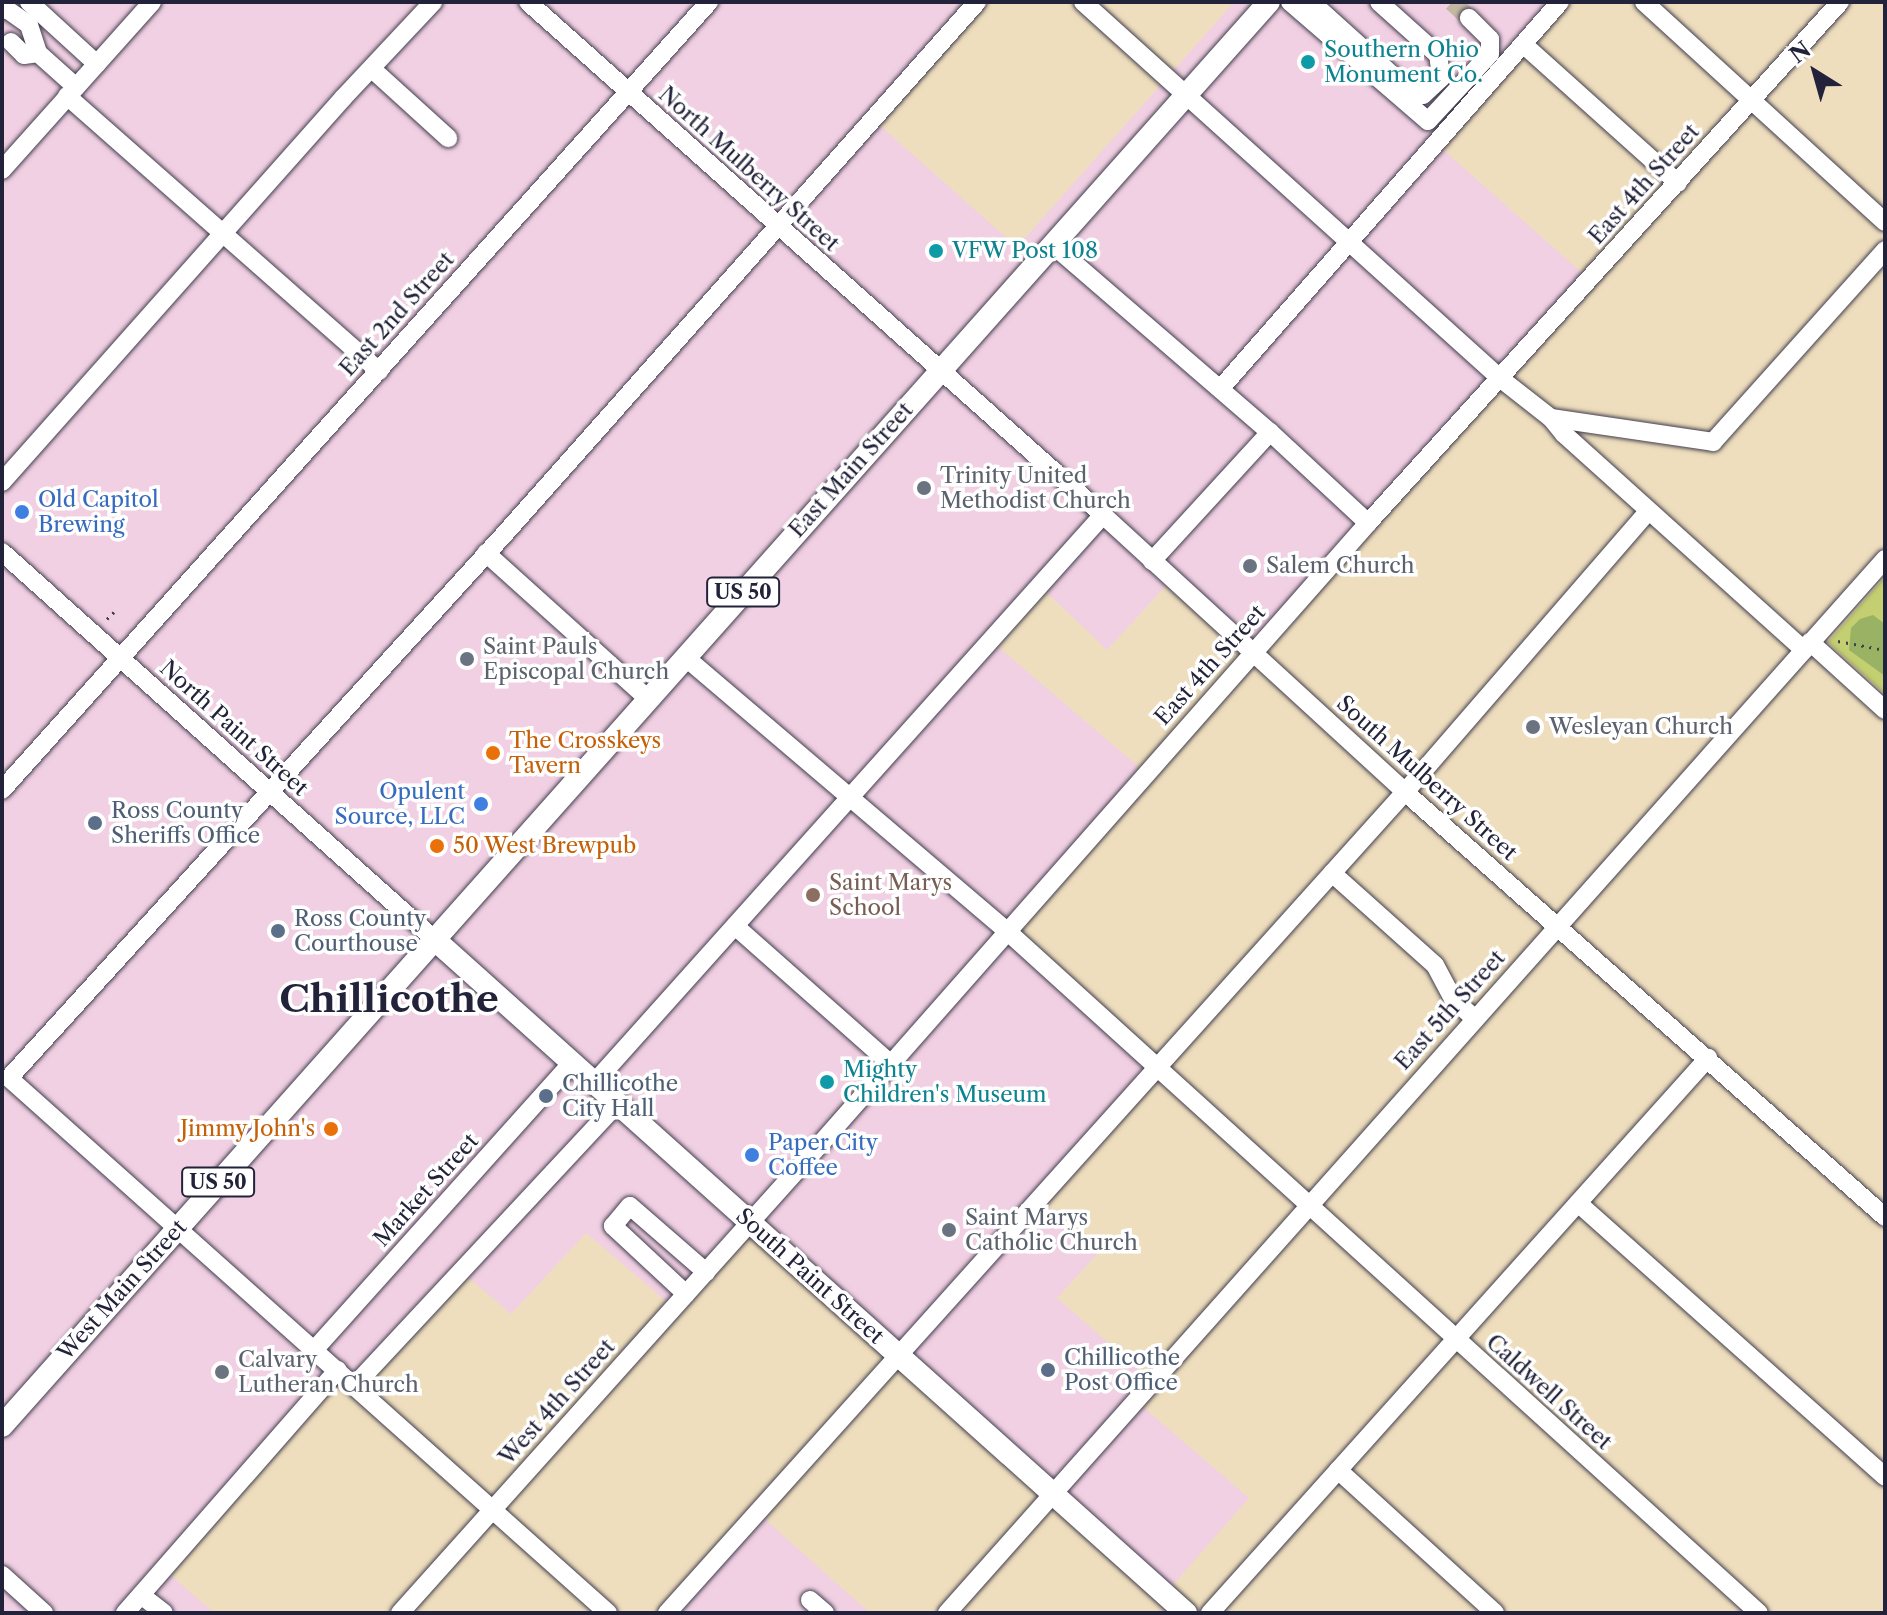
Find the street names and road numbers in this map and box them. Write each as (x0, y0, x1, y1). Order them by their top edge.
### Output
street label: North Mulberry Street (653, 81, 845, 257)
street label: East 4th Street (1583, 119, 1705, 249)
street label: East 2nd Street (334, 246, 460, 382)
street label: East Main Street (784, 397, 918, 543)
road number: US 50 (705, 576, 781, 608)
street label: East 4th Street (1149, 600, 1271, 730)
street label: North Paint Street (155, 655, 313, 801)
street label: South Mulberry Street (1331, 690, 1523, 866)
street label: East 5th Street (1389, 945, 1511, 1075)
street label: Market Street (368, 1128, 484, 1252)
road number: US 50 (180, 1166, 256, 1198)
street label: South Paint Street (731, 1203, 889, 1349)
street label: West Main Street (52, 1214, 192, 1366)
street label: Caldwell Street (1481, 1329, 1617, 1455)
street label: West 4th Street (494, 1334, 620, 1470)

